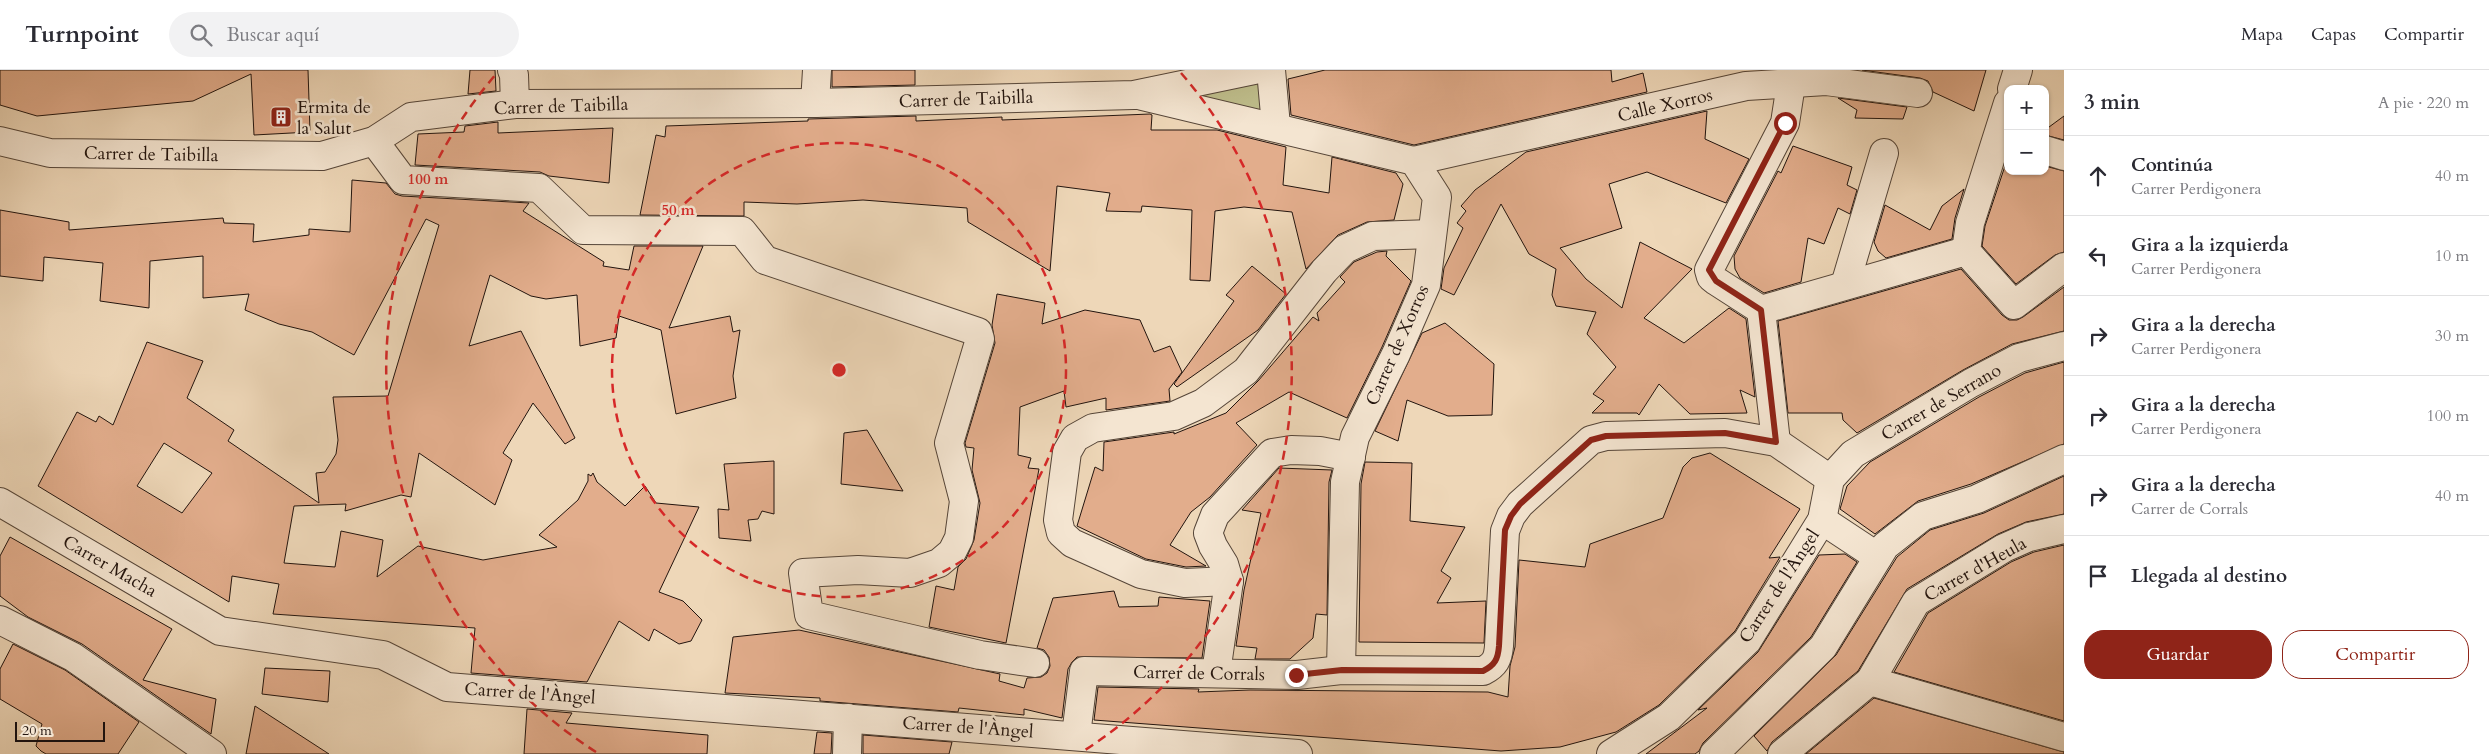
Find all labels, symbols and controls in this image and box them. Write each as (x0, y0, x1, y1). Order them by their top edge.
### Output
search box (169, 12, 519, 57)
text: Turnpoint (25, 18, 139, 51)
icon: search (187, 21, 215, 49)
text: Buscar aquí (227, 22, 319, 48)
text: Mapa (2241, 22, 2283, 47)
text: Capas (2311, 22, 2356, 47)
text: Compartir (2384, 22, 2464, 47)
street label: Calle Xorros (1615, 82, 1715, 129)
street label: Carrer de Taibilla (898, 85, 1034, 114)
map controls (2004, 85, 2049, 175)
button: + (2004, 85, 2049, 130)
text: 3 min (2084, 88, 2140, 117)
street label: Carrer de Taibilla (493, 92, 629, 121)
text: A pie · 220 m (2378, 92, 2469, 114)
place label: Ermita de la Salut (297, 95, 371, 141)
building icon: Ermita de la Salut (269, 105, 293, 129)
route start (1774, 112, 1797, 135)
button: − (2004, 130, 2049, 175)
street label: Carrer de Taibilla (84, 141, 219, 168)
text: Continúa (2131, 152, 2213, 178)
icon: ahead (2084, 162, 2112, 190)
text: 40 m (2435, 165, 2469, 187)
text: 100 m (408, 169, 449, 189)
text: Carrer Perdigonera (2131, 178, 2262, 200)
text: 50 m (661, 200, 695, 220)
text: Gira a la izquierda (2131, 232, 2289, 258)
icon: left (2084, 242, 2112, 270)
text: 10 m (2435, 245, 2469, 267)
text: Carrer Perdigonera (2131, 258, 2262, 280)
street label: Carrer de Xorros (1360, 281, 1435, 409)
text: Gira a la derecha (2131, 312, 2276, 338)
icon: right (2084, 322, 2112, 350)
text: 30 m (2435, 325, 2469, 347)
text: Carrer Perdigonera (2131, 338, 2262, 360)
street label: Carrer de Serrano (1877, 358, 2006, 447)
centre of rings (830, 361, 848, 379)
text: Gira a la derecha (2131, 392, 2276, 418)
icon: right (2084, 402, 2112, 430)
text: 100 m (2427, 405, 2469, 427)
text: Carrer Perdigonera (2131, 418, 2262, 440)
text: Gira a la derecha (2131, 472, 2276, 498)
icon: right (2084, 482, 2112, 510)
text: 40 m (2435, 485, 2469, 507)
text: Carrer de Corrals (2131, 498, 2248, 520)
street label: Carrer de l'Àngel (1733, 524, 1826, 648)
street label: Carrer Macha (58, 529, 162, 604)
street label: Carrer d'Heula (1920, 531, 2031, 608)
icon: arrive (2084, 562, 2112, 590)
text: Llegada al destino (2131, 563, 2287, 589)
button: Guardar (2084, 630, 2272, 679)
button: Compartir (2282, 630, 2469, 679)
street label: Carrer de Corrals (1133, 660, 1265, 687)
route end (1285, 664, 1308, 687)
street label: Carrer de l'Àngel (464, 676, 597, 711)
street label: Carrer de l'Àngel (902, 710, 1035, 745)
scale bar (15, 719, 105, 742)
text: 20 m (22, 721, 52, 740)

